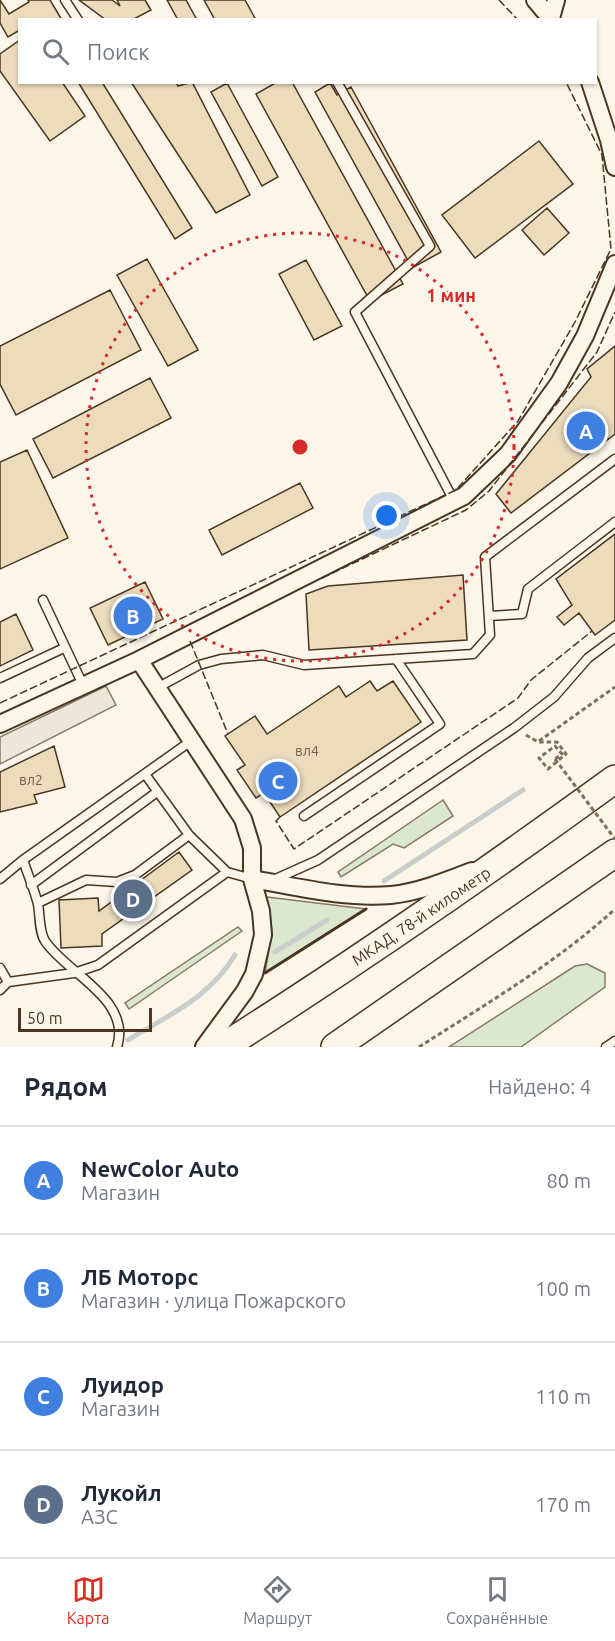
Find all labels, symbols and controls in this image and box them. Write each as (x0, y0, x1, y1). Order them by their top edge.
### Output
search box (18, 18, 597, 84)
icon: search (39, 35, 72, 68)
text: Поиск (87, 39, 150, 64)
text: 1 мин (426, 285, 476, 305)
pin: A (566, 408, 606, 454)
centre of rings (290, 437, 310, 457)
your location (372, 501, 401, 530)
pin: B (114, 594, 152, 638)
house number: вл4 (295, 743, 319, 759)
pin: C (258, 758, 298, 804)
house number: вл2 (19, 772, 43, 788)
street label: МКАД, 78-й километр (348, 863, 494, 969)
pin: D (114, 876, 152, 922)
scale bar (18, 1005, 152, 1032)
text: 50 m (27, 1009, 63, 1027)
text: Рядом (24, 1072, 108, 1101)
text: Найдено: 4 (488, 1075, 591, 1098)
text: NewColor Auto (81, 1156, 239, 1181)
text: A (36, 1169, 51, 1192)
text: 80 m (547, 1169, 591, 1192)
text: Магазин (81, 1181, 160, 1204)
text: ЛБ Моторс (81, 1264, 198, 1289)
text: B (37, 1277, 50, 1300)
text: 100 m (535, 1277, 591, 1300)
text: Магазин · улица Пожарского (81, 1289, 346, 1312)
text: Луидор (81, 1372, 164, 1397)
text: C (37, 1385, 50, 1408)
text: 110 m (535, 1385, 591, 1408)
text: Магазин (81, 1397, 160, 1420)
text: Лукойл (81, 1480, 162, 1505)
text: D (36, 1493, 51, 1516)
text: 170 m (535, 1493, 591, 1516)
text: АЗС (81, 1505, 118, 1528)
tab: Карта (67, 1573, 109, 1627)
tab: Маршрут (243, 1573, 312, 1627)
tab: Сохранённые (446, 1573, 548, 1627)

